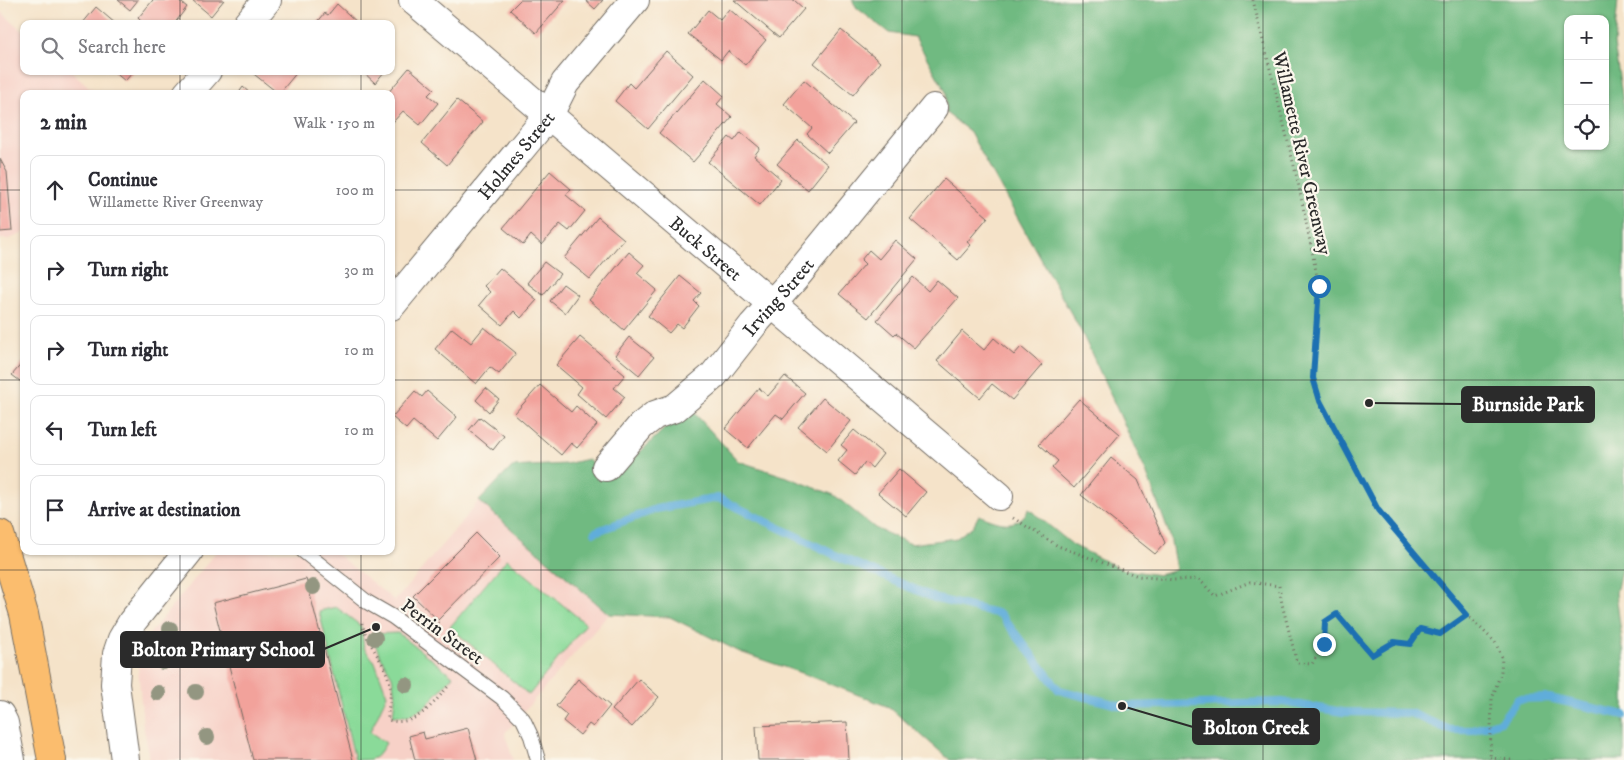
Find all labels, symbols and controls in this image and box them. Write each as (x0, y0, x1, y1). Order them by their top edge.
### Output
map controls (1564, 15, 1609, 150)
button: + (1564, 15, 1609, 60)
search box (20, 20, 395, 75)
icon: search (38, 34, 66, 62)
text: Search here (78, 36, 166, 59)
street label: Willamette River Greenway (1267, 49, 1336, 258)
button: − (1564, 60, 1609, 105)
button: locate (1564, 105, 1609, 150)
street label: Holmes Street (474, 107, 560, 205)
text: 2 min (40, 110, 87, 136)
text: Walk · 150 m (293, 113, 375, 133)
text: Continue (88, 169, 158, 192)
icon: ahead (41, 176, 69, 204)
text: 100 m (336, 180, 374, 200)
text: Willamette River Greenway (88, 192, 263, 212)
street label: Buck Street (664, 212, 746, 286)
street label: Irving Street (738, 254, 820, 341)
icon: right (41, 256, 69, 284)
text: Turn right (88, 259, 168, 282)
text: 30 m (344, 260, 374, 280)
route start (1308, 275, 1331, 298)
icon: right (41, 336, 69, 364)
text: Turn right (88, 339, 168, 362)
text: 10 m (344, 340, 374, 360)
callout: Burnside Park (1462, 387, 1594, 422)
text: Burnside Park (1472, 393, 1585, 418)
icon: left (41, 416, 69, 444)
text: Turn left (88, 419, 157, 442)
text: 10 m (344, 420, 374, 440)
icon: arrive (41, 496, 69, 524)
text: Arrive at destination (88, 499, 240, 522)
street label: Perrin Street (396, 595, 488, 670)
callout: Bolton Primary School (121, 632, 324, 667)
route end (1313, 633, 1336, 656)
text: Bolton Primary School (132, 638, 315, 663)
callout: Bolton Creek (1193, 709, 1319, 744)
text: Bolton Creek (1203, 716, 1310, 741)

